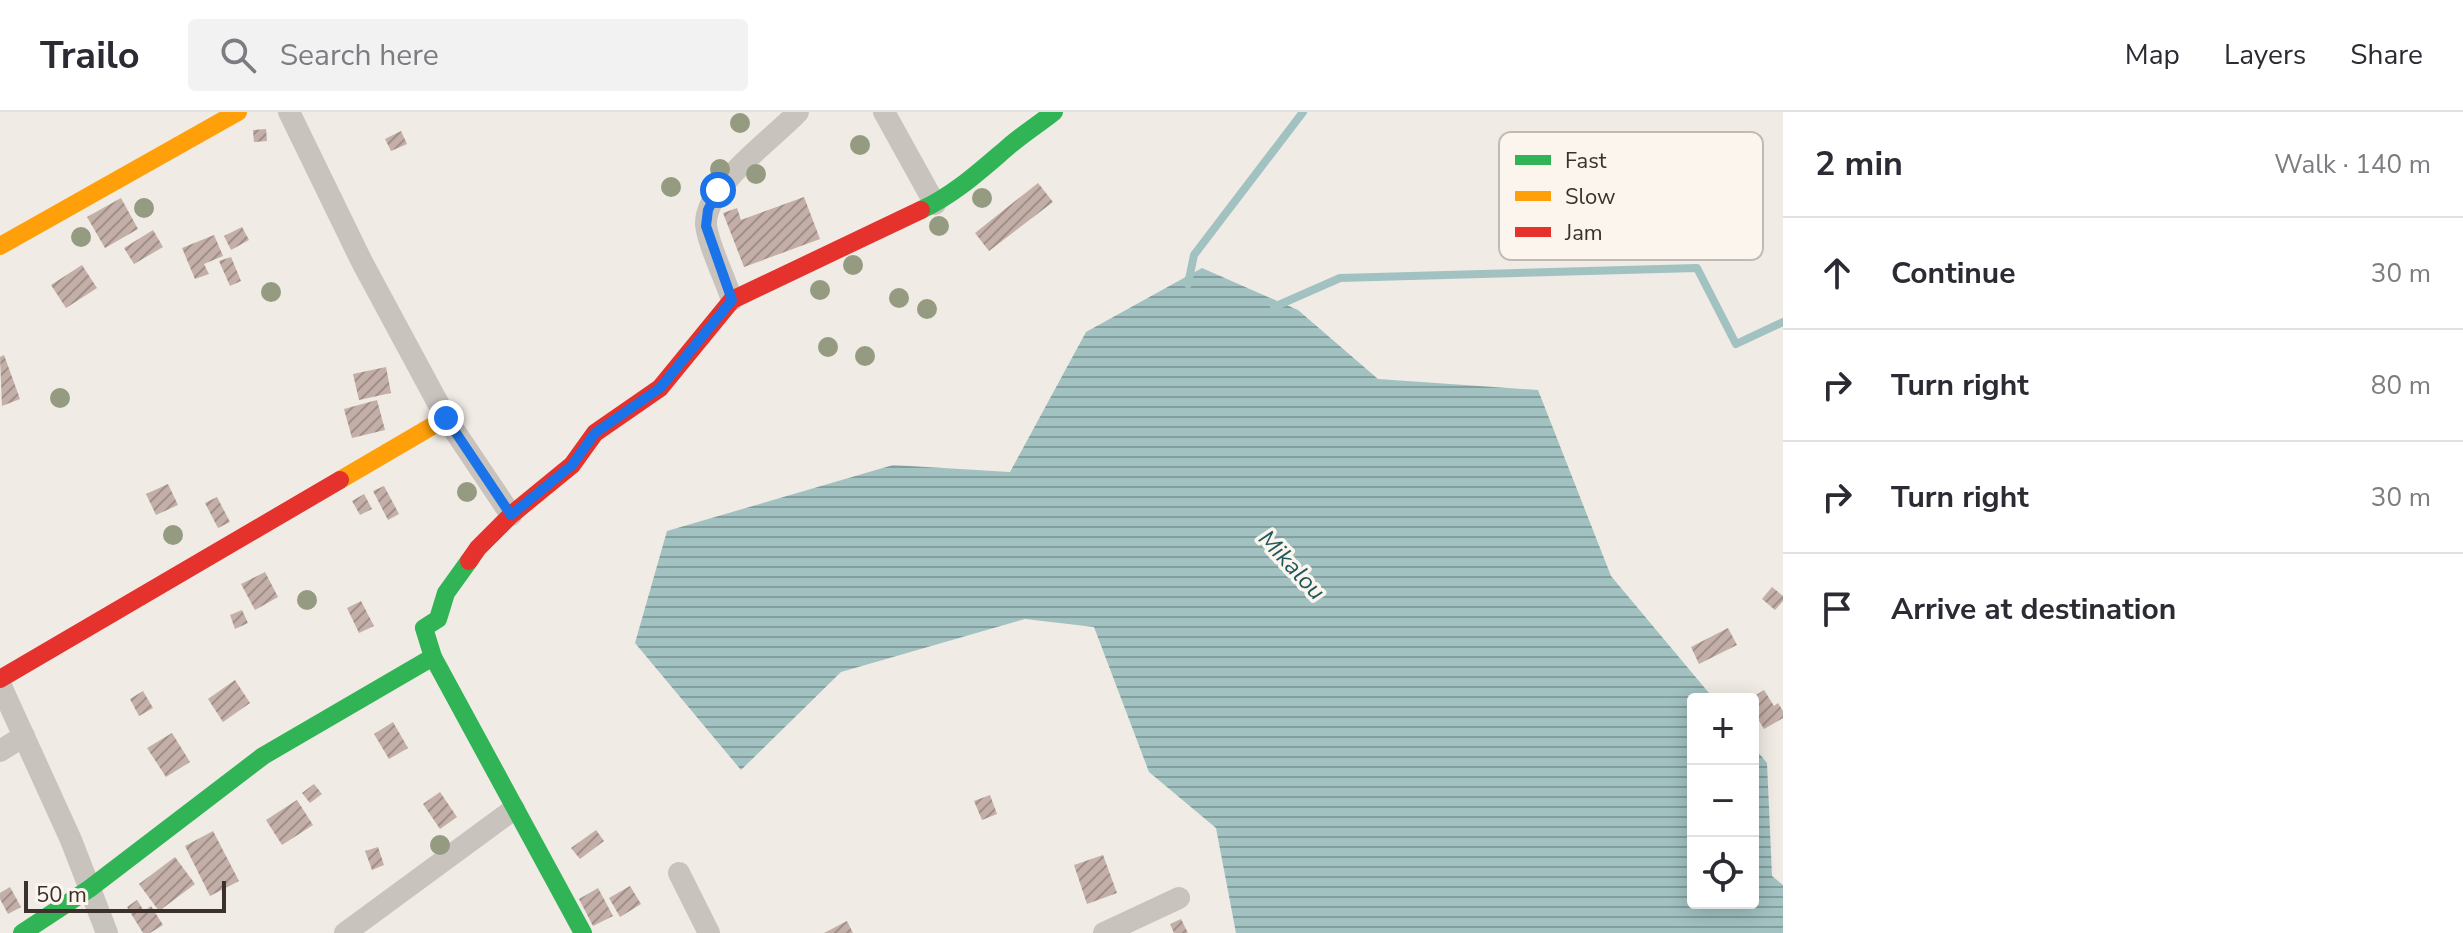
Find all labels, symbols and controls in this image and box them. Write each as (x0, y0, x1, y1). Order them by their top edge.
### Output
search box (188, 19, 748, 91)
text: Trailo (40, 30, 140, 81)
icon: search (216, 33, 260, 77)
text: Search here (280, 35, 439, 76)
text: Map (2125, 36, 2180, 74)
text: Layers (2224, 36, 2306, 74)
text: Share (2350, 36, 2423, 74)
legend (1499, 132, 1763, 260)
text: 2 min (1815, 141, 1903, 187)
text: Fast (1565, 146, 1607, 176)
text: Walk · 140 m (2274, 147, 2431, 182)
route start (700, 172, 736, 208)
text: Slow (1565, 182, 1616, 212)
text: Jam (1564, 218, 1603, 248)
icon: ahead (1815, 251, 1859, 295)
text: Continue (1891, 253, 2016, 294)
text: 30 m (2371, 256, 2431, 291)
icon: right (1815, 363, 1859, 407)
text: Turn right (1891, 365, 2029, 406)
text: 80 m (2371, 368, 2431, 403)
route end (428, 400, 464, 436)
icon: right (1815, 475, 1859, 519)
text: Turn right (1891, 477, 2029, 518)
text: 30 m (2371, 480, 2431, 515)
water label: Mikalou (1251, 523, 1333, 607)
icon: arrive (1815, 587, 1859, 631)
text: Arrive at destination (1891, 589, 2176, 630)
map controls (1687, 693, 1759, 909)
button: + (1687, 693, 1759, 765)
button: − (1687, 765, 1759, 837)
button: locate (1687, 837, 1759, 909)
scale bar (24, 877, 226, 913)
text: 50 m (36, 880, 87, 910)

